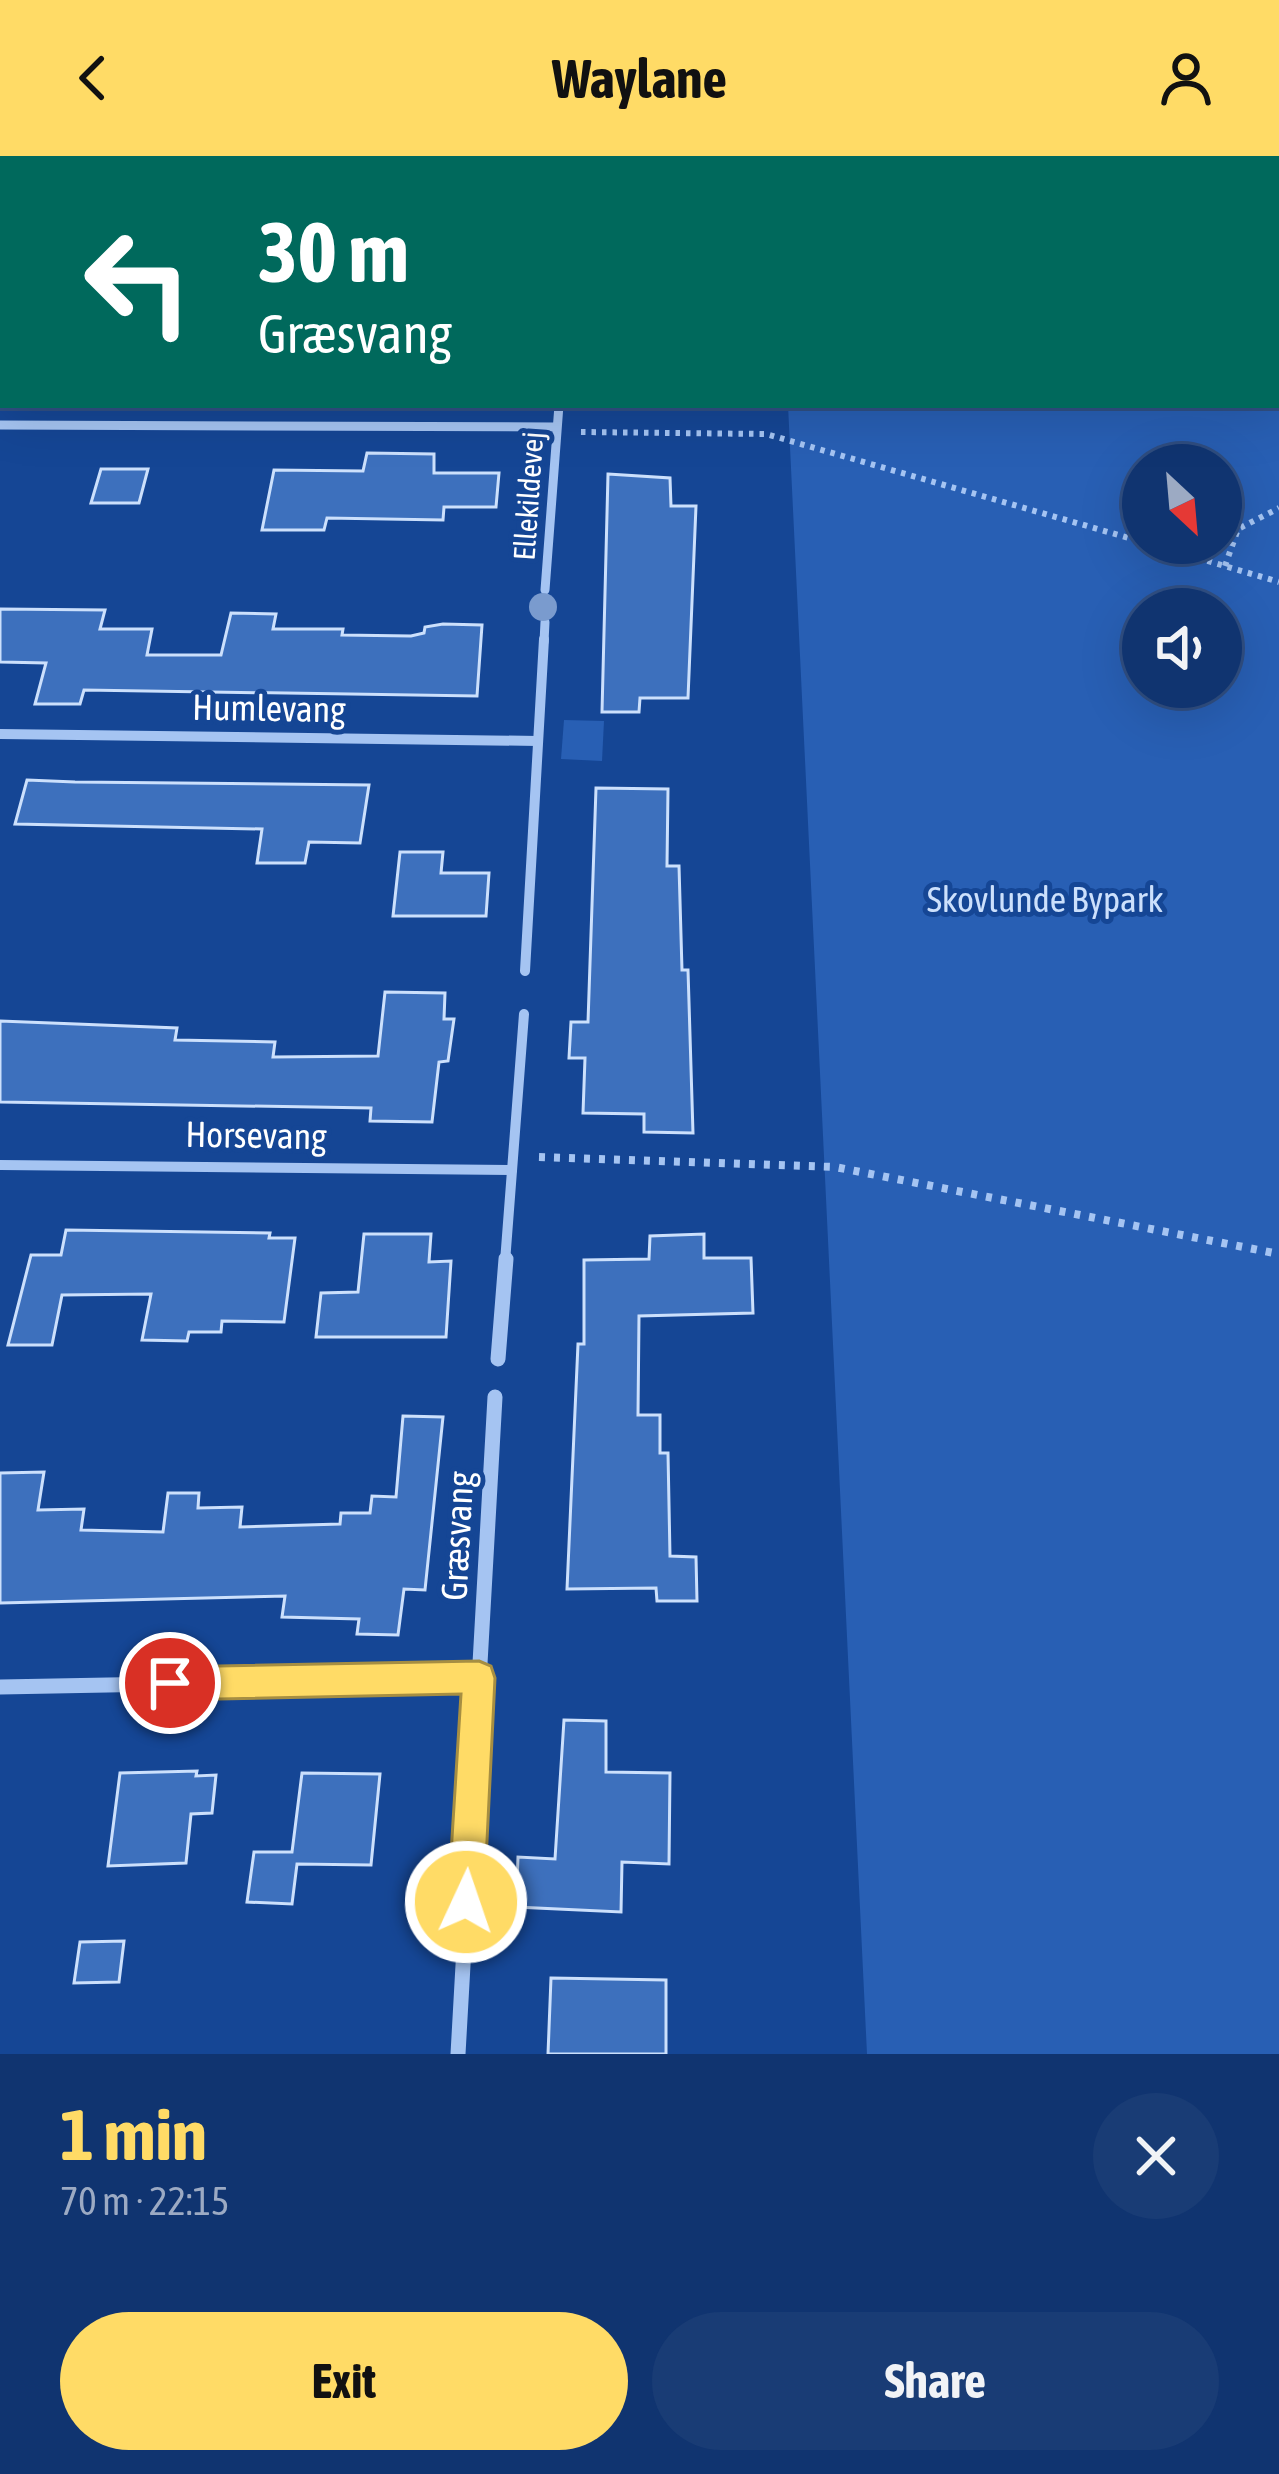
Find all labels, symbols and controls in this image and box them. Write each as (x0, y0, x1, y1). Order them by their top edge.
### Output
icon: back (60, 45, 126, 111)
icon: person (1153, 45, 1219, 111)
text: Waylane (552, 48, 727, 109)
icon: left (60, 204, 216, 360)
text: 30 m (258, 204, 409, 300)
text: Græsvang (258, 303, 452, 364)
street label: Ellekildevej (507, 430, 549, 562)
north arrow (1122, 444, 1242, 564)
map controls (1122, 444, 1242, 708)
button: sound (1122, 588, 1242, 708)
street label: Humlevang (192, 686, 347, 730)
park label: Skovlunde Bypark (927, 878, 1163, 920)
street label: Horsevang (185, 1113, 328, 1157)
street label: Græsvang (433, 1470, 481, 1602)
pin (119, 1632, 221, 1734)
icon: arrive (137, 1650, 203, 1716)
position arrow (403, 1839, 529, 1965)
text: 1 min (60, 2093, 207, 2175)
button: close (1093, 2093, 1219, 2219)
text: 70 m · 22:15 (60, 2179, 229, 2223)
button: Exit (60, 2312, 628, 2450)
button: Share (652, 2312, 1219, 2450)

